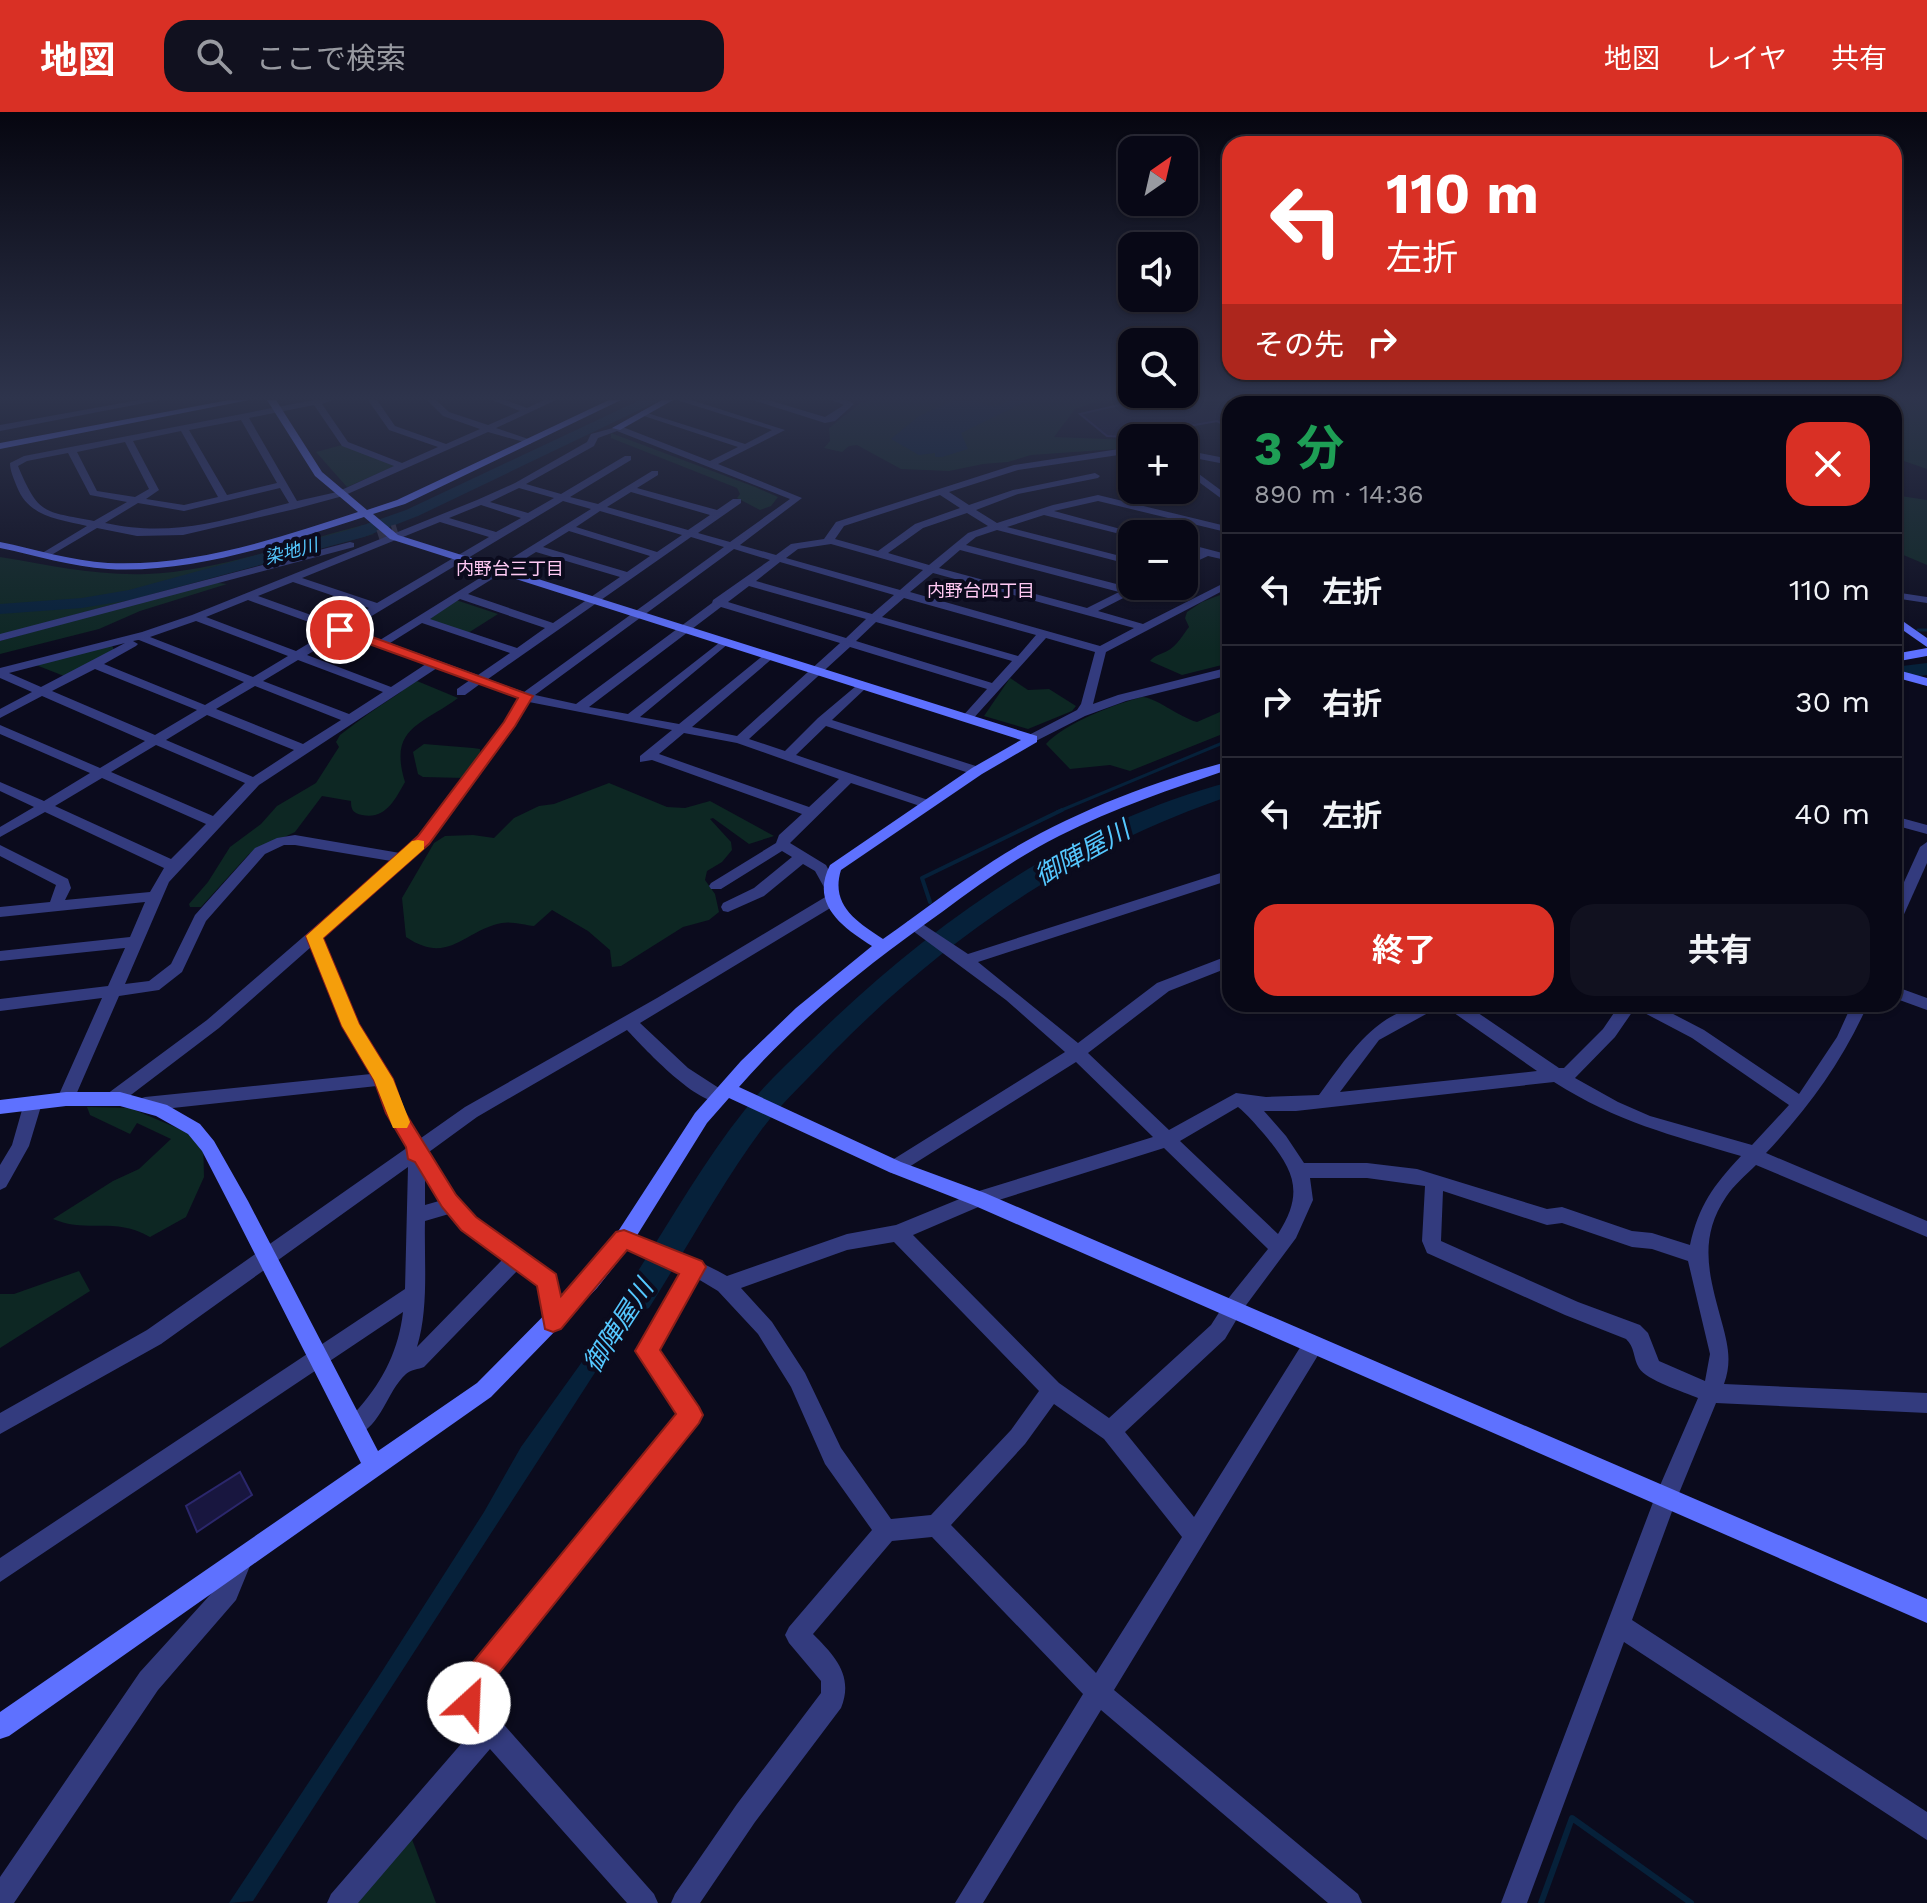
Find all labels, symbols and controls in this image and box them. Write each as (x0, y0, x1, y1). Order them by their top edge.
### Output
search box (164, 20, 724, 92)
icon: search (192, 34, 236, 78)
text: 地図 (40, 38, 116, 82)
text: ここで検索 (256, 41, 406, 76)
text: 地図 (1604, 42, 1660, 75)
text: レイヤ (1704, 42, 1787, 75)
text: 共有 (1831, 42, 1887, 75)
north arrow (1118, 136, 1198, 216)
map controls (1118, 136, 1198, 600)
text: 110 m (1386, 161, 1539, 227)
icon: left (1254, 168, 1358, 272)
button: sound (1118, 232, 1198, 312)
text: 左折 (1386, 237, 1458, 279)
icon: right (1360, 320, 1404, 364)
text: その先 (1254, 327, 1344, 362)
button: search (1118, 328, 1198, 408)
text: 3 分 (1254, 420, 1344, 477)
button: close (1786, 422, 1870, 506)
button: + (1118, 424, 1198, 504)
text: 890 m · 14:36 (1254, 479, 1424, 509)
button: − (1118, 520, 1198, 600)
water label: 染地川 (262, 533, 322, 568)
district label: 内野台三丁目 (456, 558, 564, 579)
icon: left (1254, 567, 1298, 611)
text: 110 m (1789, 572, 1870, 607)
text: 左折 (1322, 574, 1382, 609)
district label: 内野台四丁目 (927, 580, 1035, 601)
pin (306, 596, 374, 664)
icon: arrive (318, 608, 362, 652)
icon: right (1254, 679, 1298, 723)
text: 30 m (1795, 684, 1870, 719)
text: 右折 (1322, 686, 1382, 721)
icon: left (1254, 791, 1298, 835)
text: 40 m (1794, 796, 1870, 831)
text: 左折 (1322, 798, 1382, 833)
water label: 御陣屋川 (1029, 813, 1137, 891)
button: 終了 (1254, 904, 1554, 996)
button: 共有 (1570, 904, 1870, 996)
water label: 御陣屋川 (577, 1272, 661, 1378)
position arrow (427, 1661, 511, 1745)

